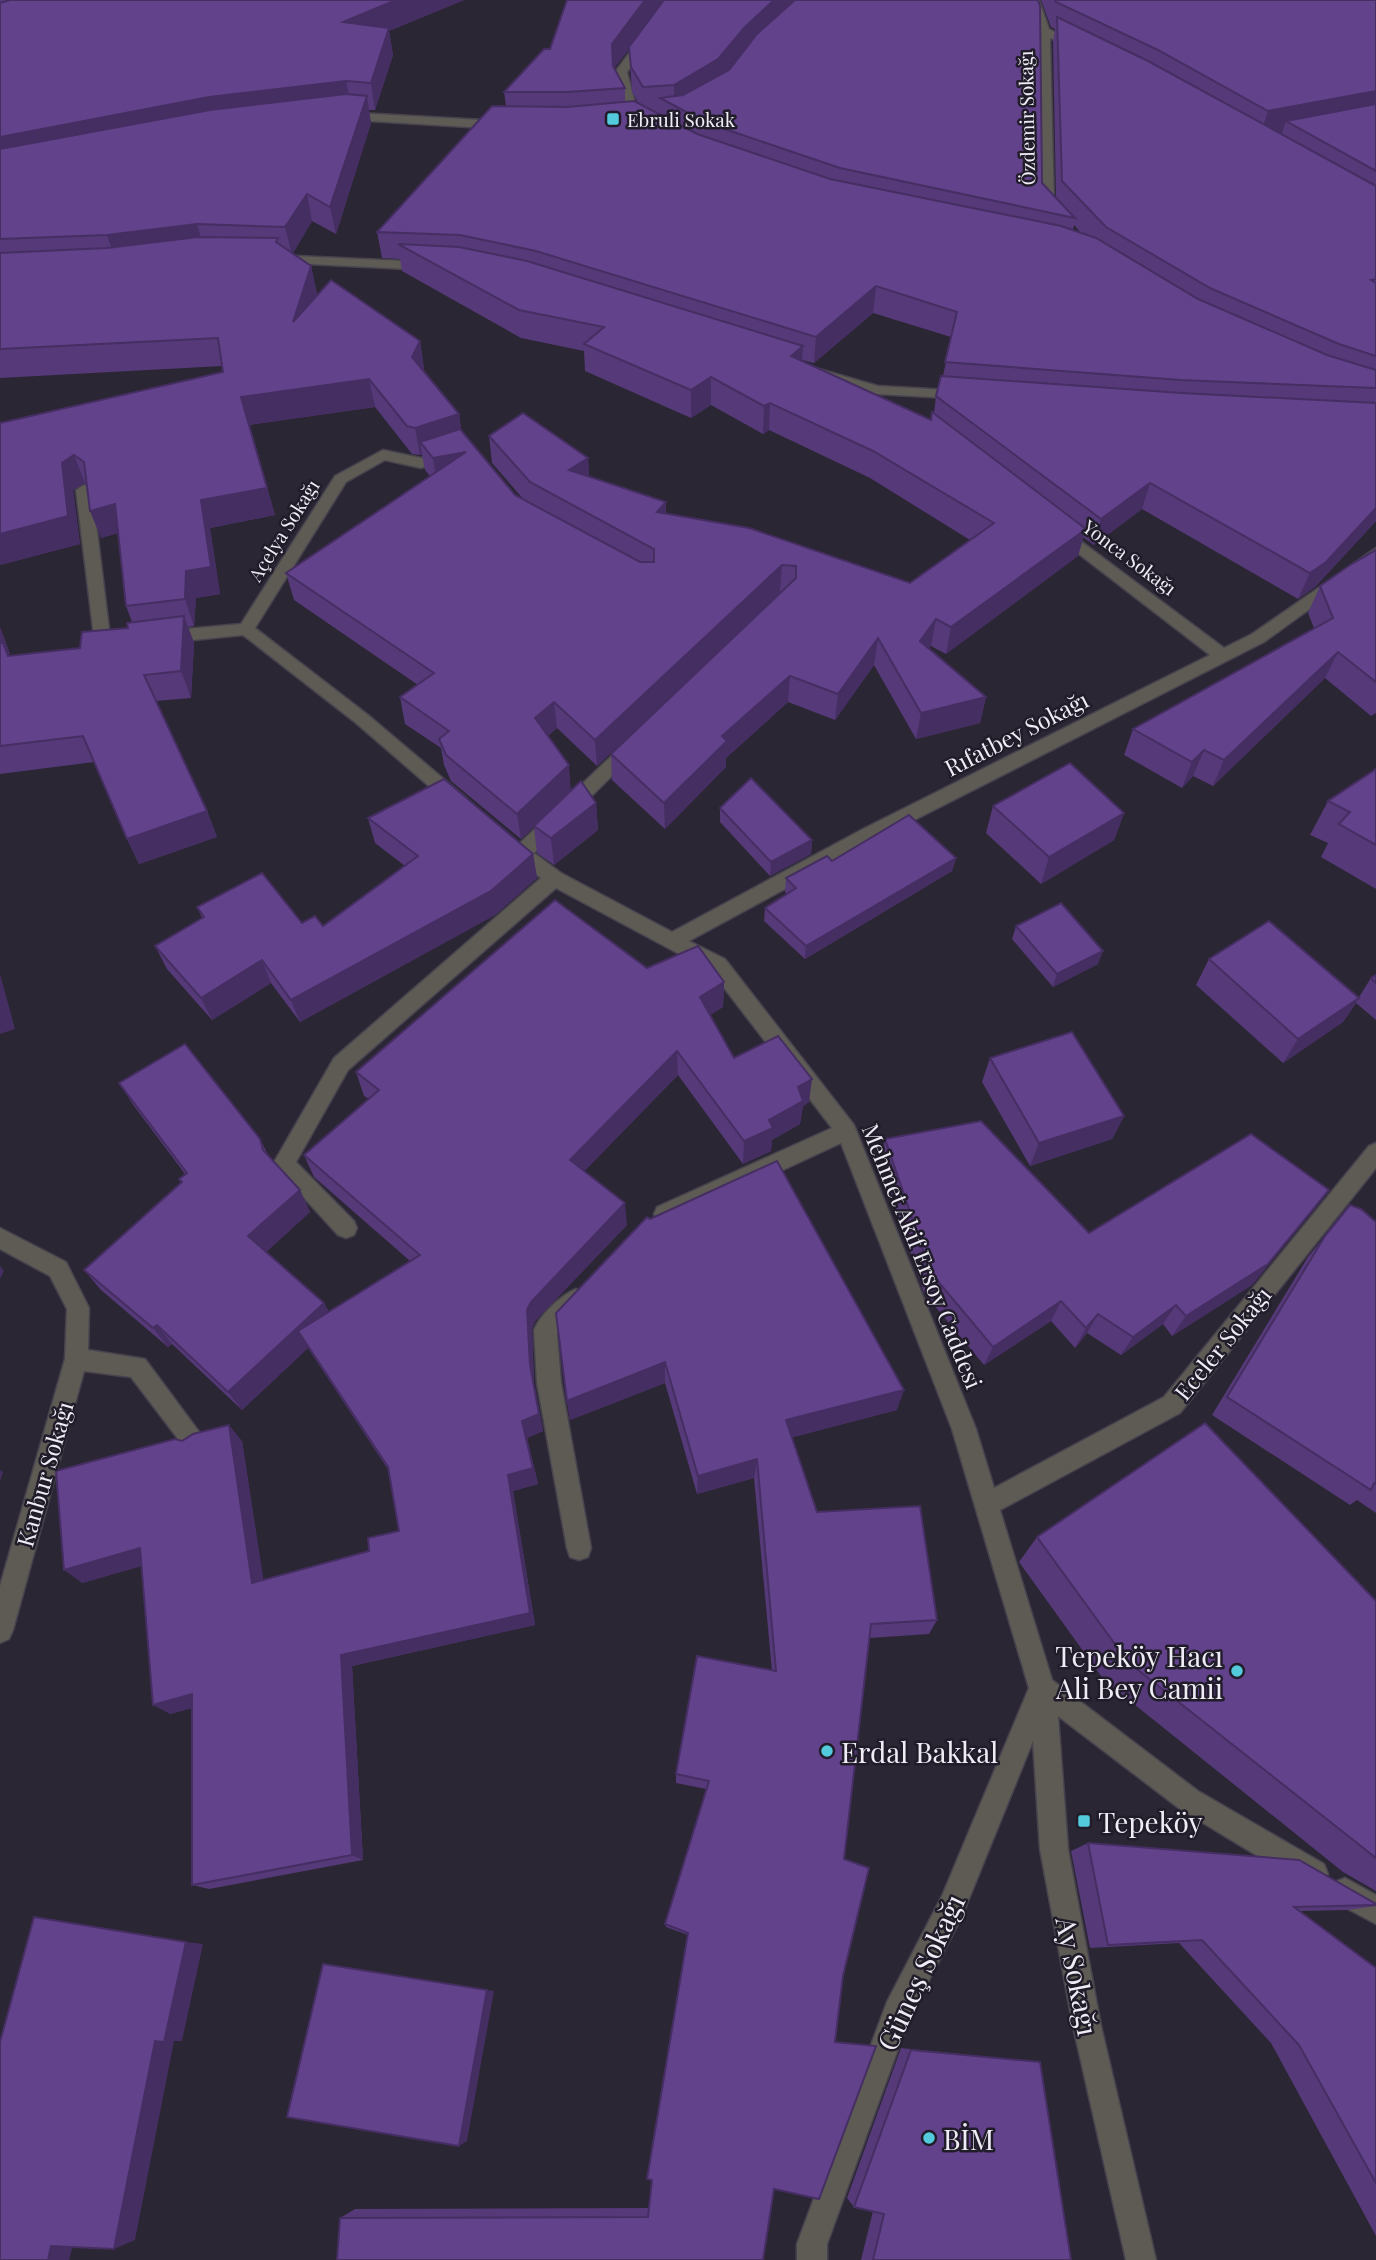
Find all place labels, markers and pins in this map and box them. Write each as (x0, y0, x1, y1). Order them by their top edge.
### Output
place label: Ebruli Sokak (627, 106, 736, 132)
marker: Ebruli Sokak (605, 111, 621, 127)
place label: Tepeköy Hacı Ali Bey Camii (1055, 1637, 1223, 1706)
marker: Tepeköy Hacı Ali Bey Camii (1229, 1663, 1245, 1679)
place label: Erdal Bakkal (841, 1733, 998, 1770)
marker: Erdal Bakkal (819, 1743, 835, 1759)
place label: Tepeköy (1098, 1803, 1203, 1840)
marker: Tepeköy (1076, 1813, 1092, 1829)
place label: BİM (943, 2120, 994, 2157)
marker: BİM (921, 2130, 937, 2146)

